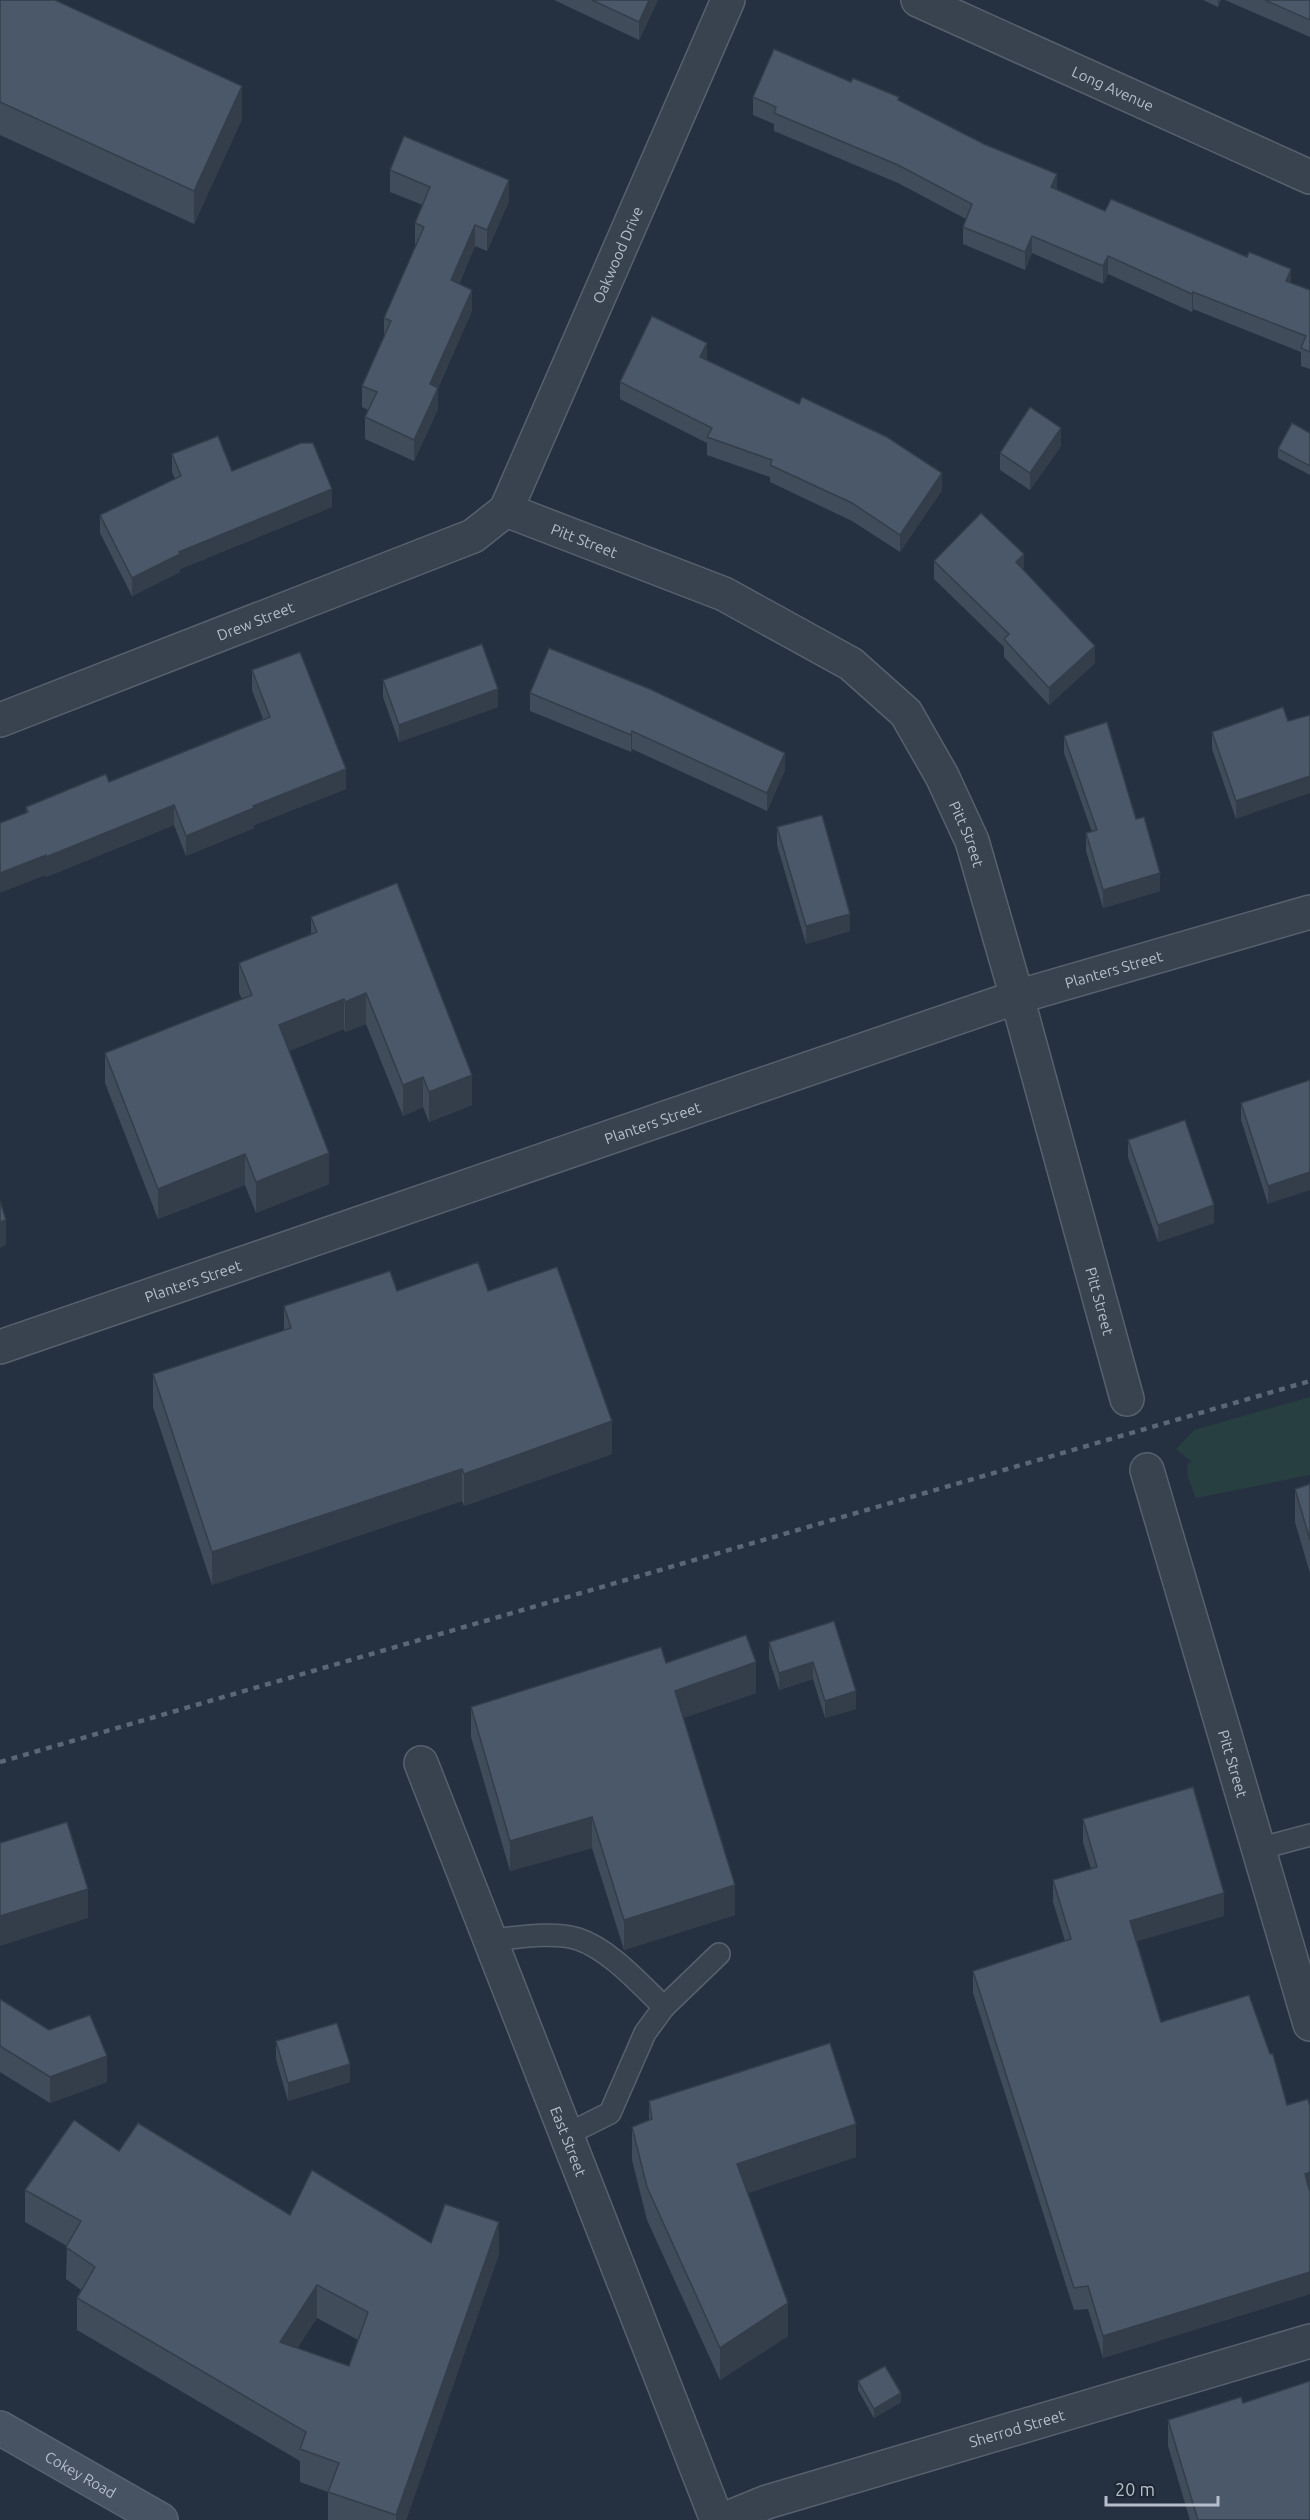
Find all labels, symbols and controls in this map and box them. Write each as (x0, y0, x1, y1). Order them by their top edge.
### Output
street label: Long Avenue (1070, 62, 1156, 114)
street label: Oakwood Drive (589, 204, 646, 306)
street label: Pitt Street (549, 520, 620, 561)
street label: Drew Street (214, 598, 297, 643)
street label: Pitt Street (946, 798, 988, 869)
street label: Planters Street (1063, 947, 1164, 991)
street label: Planters Street (602, 1098, 703, 1147)
street label: Planters Street (142, 1256, 243, 1305)
street label: Pitt Street (1083, 1265, 1118, 1337)
street label: Pitt Street (1215, 1728, 1251, 1800)
street label: East Street (547, 2104, 590, 2179)
street label: Sherrod Street (967, 2406, 1067, 2450)
street label: Cokey Road (42, 2447, 119, 2501)
scale bar (1106, 2469, 1218, 2507)
text: 20 m (1115, 2479, 1155, 2499)

